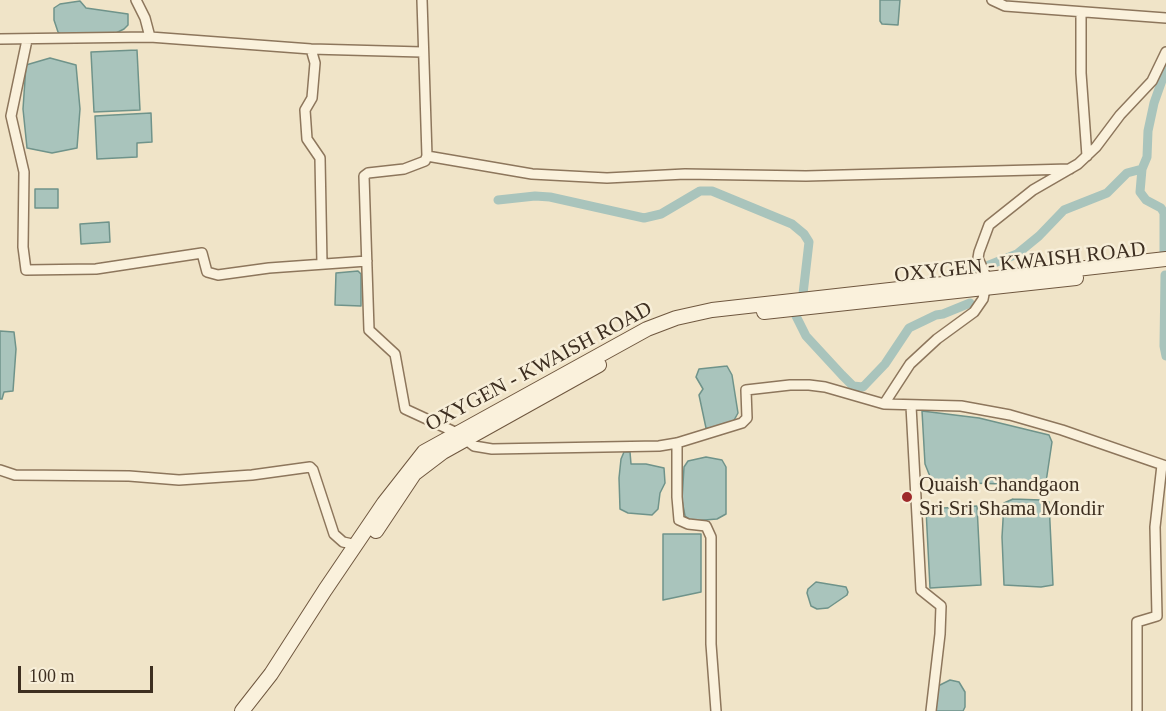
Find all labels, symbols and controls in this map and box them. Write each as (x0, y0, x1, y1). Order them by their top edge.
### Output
street label: OXYGEN - KWAISH ROAD (893, 237, 1147, 289)
street label: OXYGEN - KWAISH ROAD (422, 297, 656, 437)
place label: Quaish Chandgaon Sri Sri Shama Mondir (919, 472, 1104, 522)
marker: Quaish Chandgaon Sri Sri Shama Mondir (900, 490, 914, 504)
scale bar (21, 654, 156, 692)
text: 100 m (29, 666, 75, 686)

